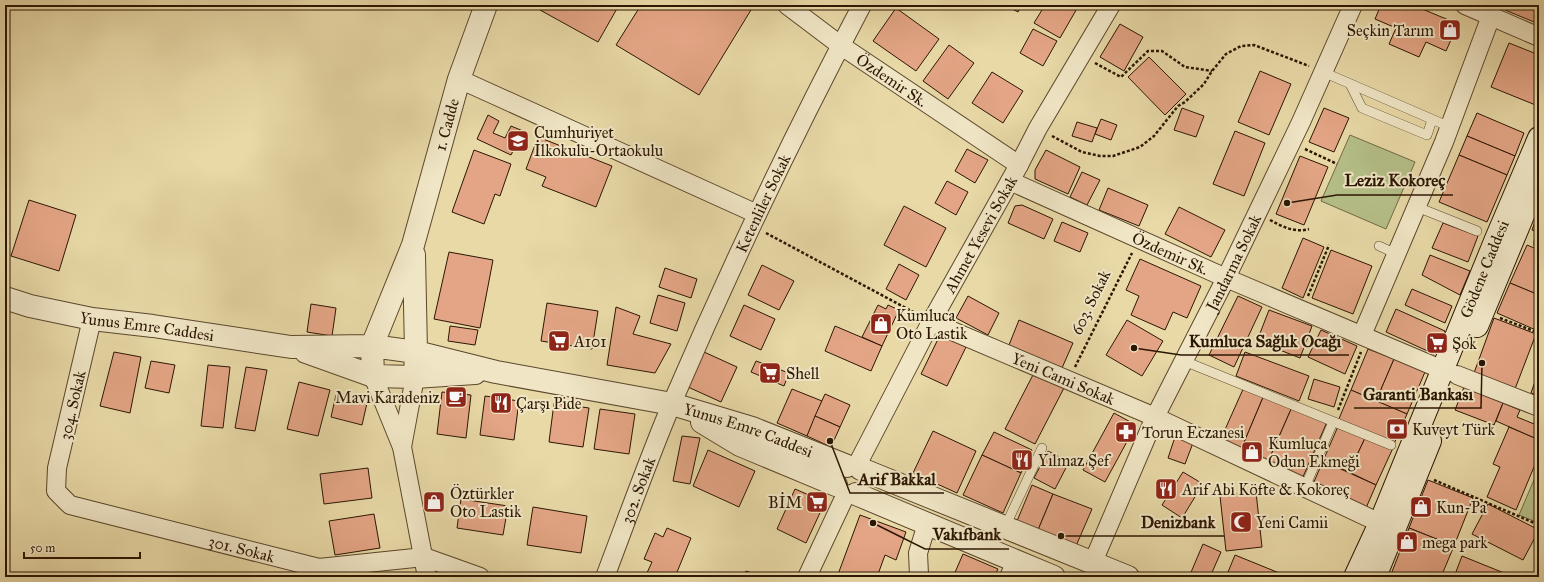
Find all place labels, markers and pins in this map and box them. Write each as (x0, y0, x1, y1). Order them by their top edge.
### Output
shop icon: Seçkin Tarım (1437, 17, 1463, 43)
place label: Seçkin Tarım (1347, 21, 1435, 40)
place label: Cumhuriyet İlkokulu-Ortaokulu (534, 123, 664, 160)
school or university icon: Cumhuriyet İlkokulu-Ortaokulu (505, 128, 531, 154)
callout: Leziz Kokoreç (1337, 166, 1453, 195)
place label: Kumluca Oto Lastik (896, 306, 968, 343)
shop icon: Kumluca Oto Lastik (868, 311, 894, 337)
callout: Kumluca Sağlık Ocağı (1181, 326, 1349, 355)
supermarket icon: A101 (546, 328, 572, 354)
supermarket icon: Şok (1424, 330, 1450, 356)
place label: A101 (573, 332, 607, 351)
place label: Şok (1452, 334, 1477, 353)
supermarket icon: Shell (757, 360, 783, 386)
place label: Shell (786, 364, 820, 383)
callout: Garanti Bankası (1354, 379, 1481, 408)
cafe icon: Mavi Karadeniz (443, 384, 469, 410)
place label: Mavi Karadeniz (335, 388, 441, 407)
restaurant icon: Çarşı Pide (488, 390, 514, 416)
place label: Çarşı Pide (516, 394, 582, 413)
bank icon: Kuveyt Türk (1384, 416, 1410, 442)
pharmacy icon: Torun Eczanesi (1113, 419, 1139, 445)
place label: Kuveyt Türk (1412, 420, 1495, 439)
place label: Torun Eczanesi (1142, 423, 1245, 442)
place label: Kumluca Odun Ekmeği (1268, 434, 1360, 472)
shop icon: Kumluca Odun Ekmeği (1239, 439, 1265, 465)
restaurant icon: Yılmaz Şef (1009, 447, 1035, 473)
place label: Yılmaz Şef (1038, 451, 1112, 470)
callout: Arif Bakkal (850, 464, 944, 493)
restaurant icon: Arif Abi Köfte & Kokoreç (1153, 476, 1179, 502)
place label: Arif Abi Köfte & Kokoreç (1181, 480, 1350, 499)
place label: Öztürkler Oto Lastik (450, 483, 522, 521)
shop icon: Öztürkler Oto Lastik (421, 489, 447, 515)
supermarket icon: BİM (804, 489, 830, 515)
place label: BİM (768, 492, 802, 512)
shop icon: Kun-Pa (1408, 494, 1434, 520)
place label: Kun-Pa (1436, 498, 1487, 517)
callout: Denizbank (1133, 507, 1224, 536)
mosque icon: Yeni Camii (1228, 509, 1254, 535)
place label: Yeni Camii (1256, 513, 1329, 532)
callout: Vakıfbank (925, 520, 1009, 549)
shop icon: mega park (1394, 529, 1420, 555)
place label: mega park (1422, 533, 1488, 553)

